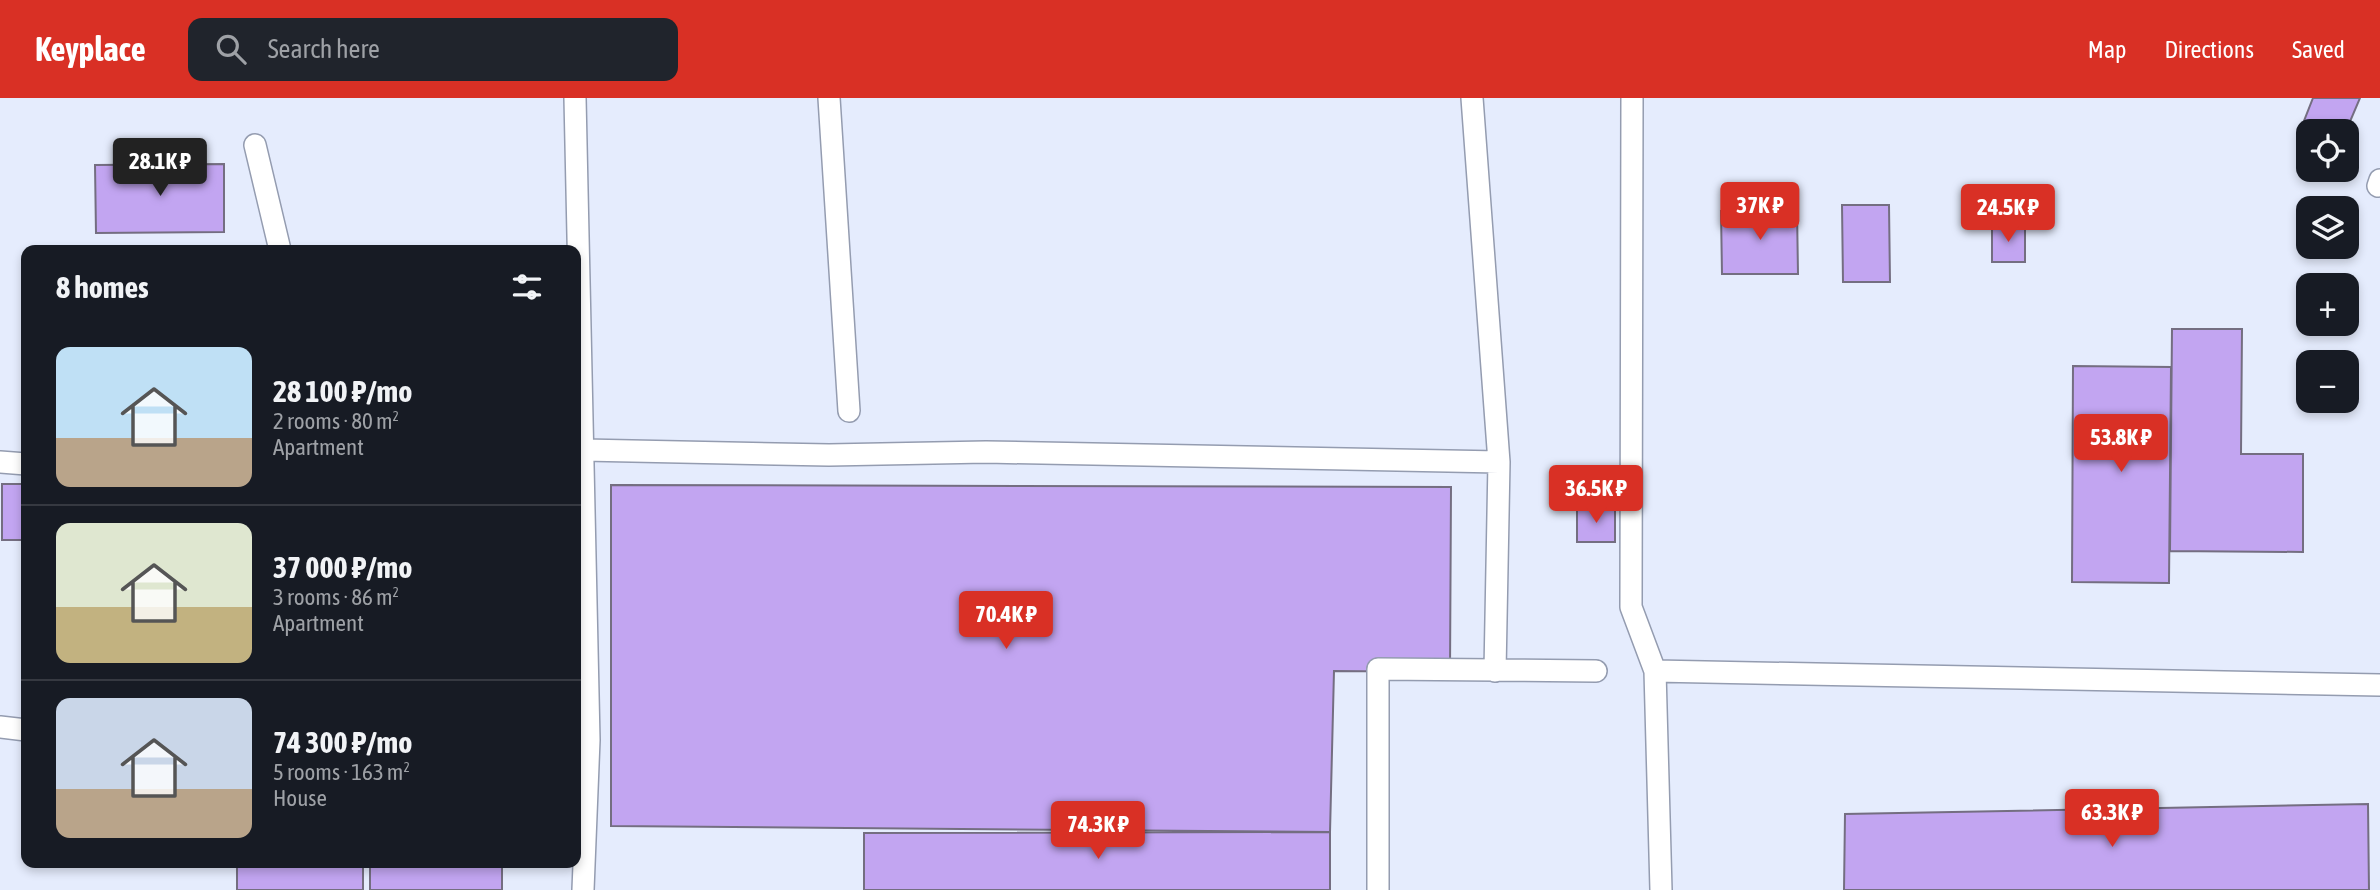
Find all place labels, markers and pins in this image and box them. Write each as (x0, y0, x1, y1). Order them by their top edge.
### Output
pin: 28.1K ₽ (95, 139, 225, 198)
pin: 37K ₽ (1711, 183, 1809, 242)
pin: 24.5K ₽ (1943, 184, 2073, 244)
pin: 53.8K ₽ (2056, 414, 2186, 474)
pin: 36.5K ₽ (1531, 466, 1661, 525)
pin: 70.4K ₽ (941, 592, 1071, 651)
pin: 63.3K ₽ (2047, 790, 2177, 849)
pin: 74.3K ₽ (1033, 802, 1163, 861)

